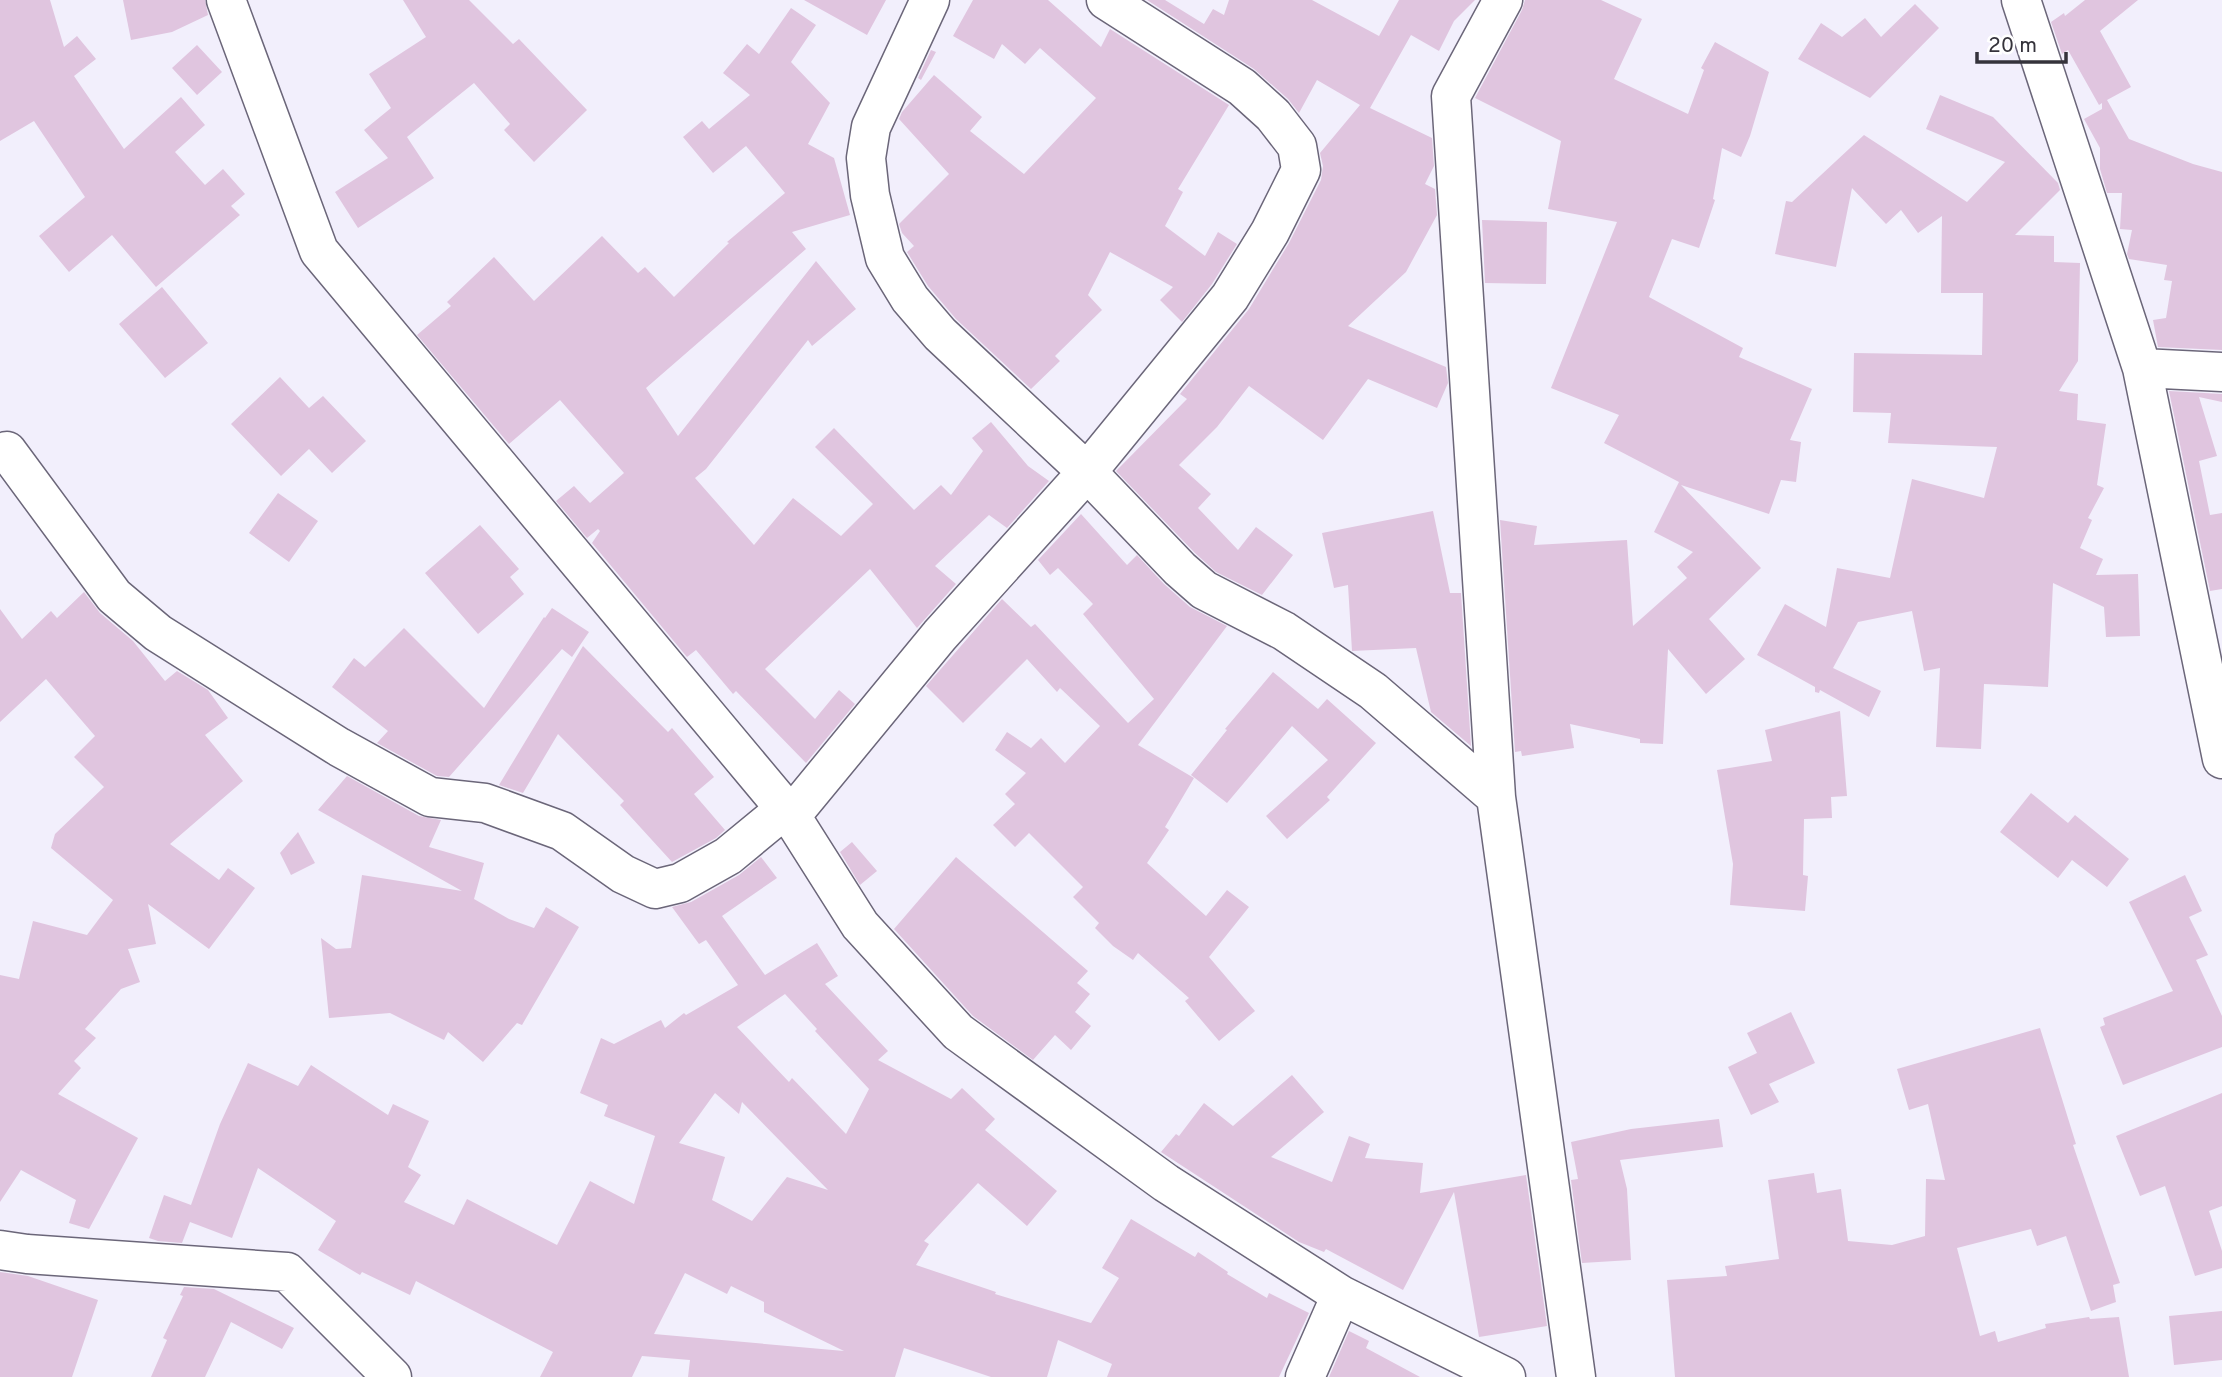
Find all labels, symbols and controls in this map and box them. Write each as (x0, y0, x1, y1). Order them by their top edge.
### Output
scale bar (1977, 21, 2066, 65)
text: 20 m (1988, 33, 2037, 60)

